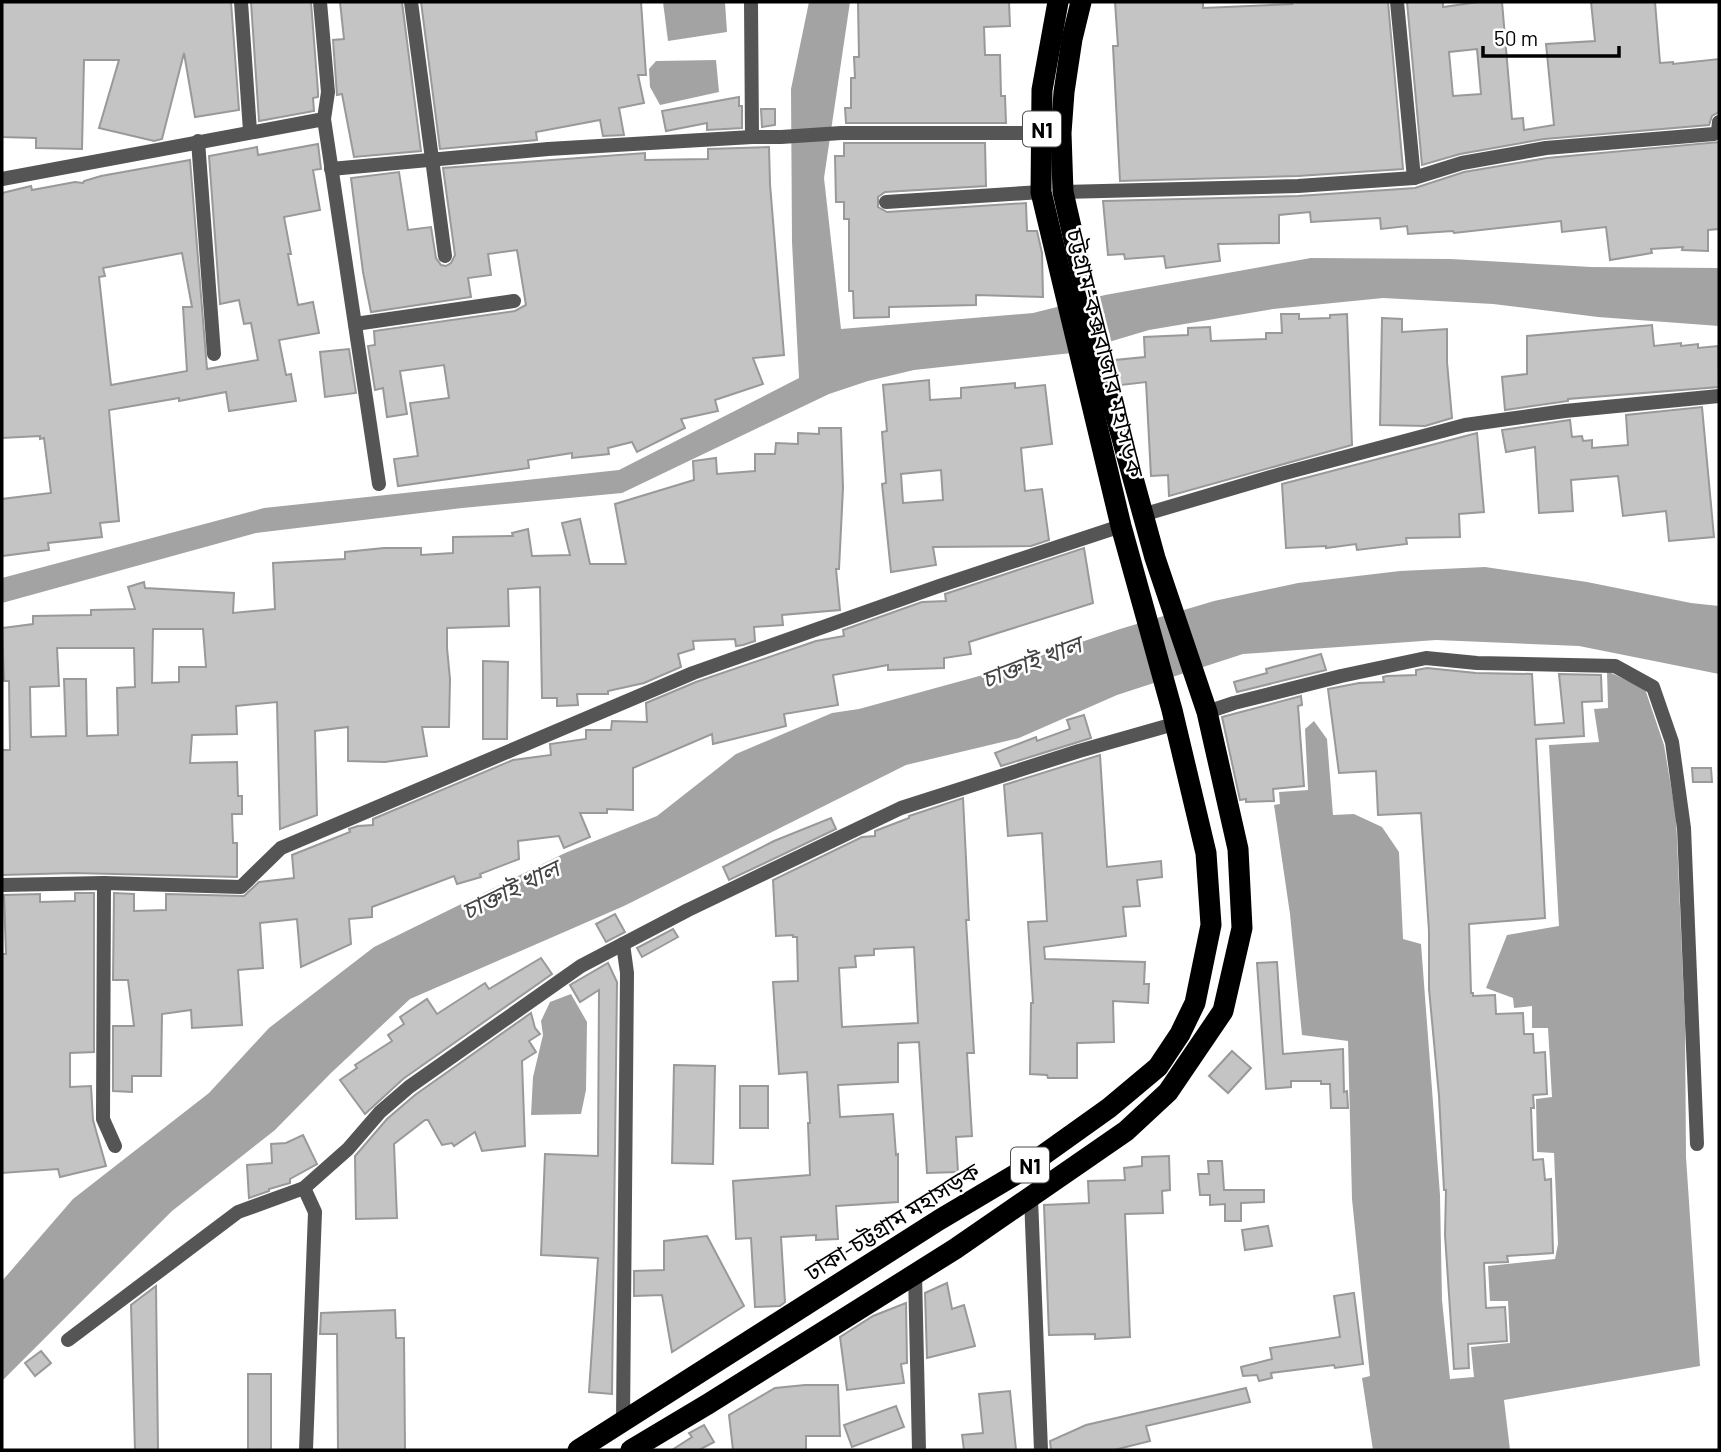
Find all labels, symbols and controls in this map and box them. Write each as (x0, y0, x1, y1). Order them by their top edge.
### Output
scale bar (1483, 14, 1620, 58)
text: 50 m (1494, 25, 1538, 50)
road number: N1 (1023, 111, 1061, 146)
street label: চট্টগ্রাম-কক্সবাজার মহাসড়ক (1061, 225, 1151, 481)
water label: চাক্তাই খাল (977, 627, 1089, 693)
water label: চাক্তাই খাল (457, 851, 567, 925)
road number: N1 (1011, 1148, 1049, 1182)
street label: ঢাকা-চট্টগ্রাম মহাসড়ক (799, 1156, 985, 1286)

